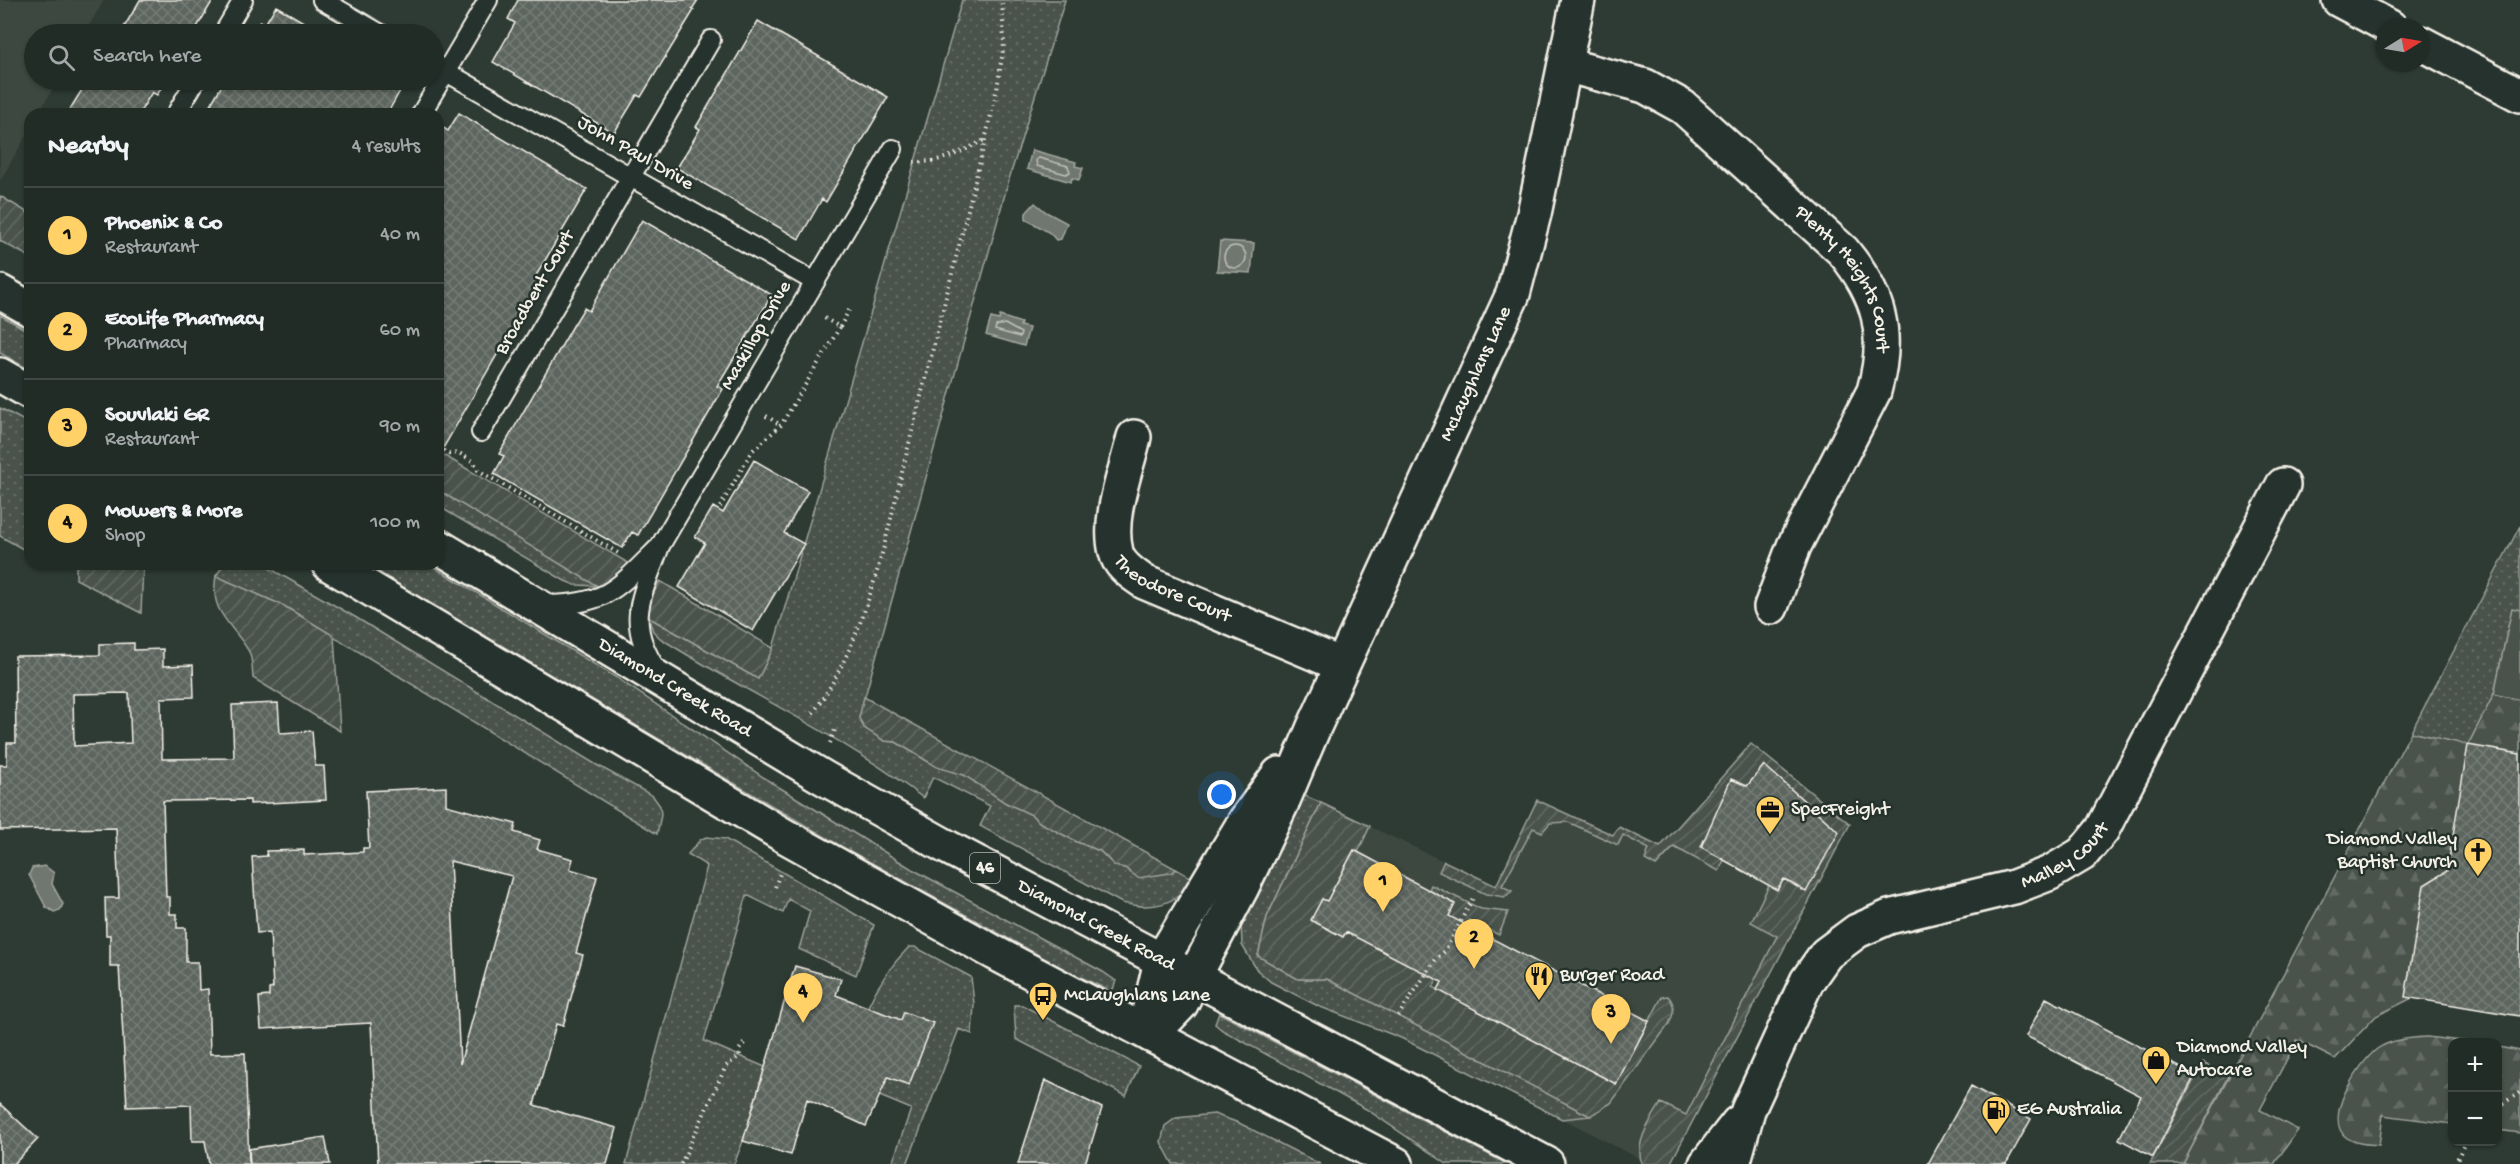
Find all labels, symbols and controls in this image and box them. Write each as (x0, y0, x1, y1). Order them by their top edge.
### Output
north arrow (2376, 18, 2430, 72)
search box (24, 24, 444, 90)
icon: search (45, 41, 78, 74)
text: Search here (93, 44, 201, 70)
street label: John Paul Drive (573, 111, 698, 197)
text: Nearby (48, 132, 129, 163)
text: 4 results (352, 136, 420, 159)
street label: Plenty Heights Court (1789, 201, 1893, 354)
text: Phoenix & Co (105, 211, 222, 237)
text: 1 (63, 224, 72, 247)
text: 40 m (380, 224, 420, 247)
street label: Broadbent Court (491, 225, 582, 360)
text: Restaurant (105, 237, 198, 260)
street label: Mackillop Drive (716, 277, 798, 395)
street label: McLaughlans Lane (1435, 302, 1517, 445)
text: EcoLife Pharmacy (105, 307, 264, 333)
text: 2 (63, 320, 72, 343)
text: 60 m (380, 320, 420, 343)
text: Pharmacy (105, 333, 187, 356)
text: Souvlaki GR (105, 403, 209, 429)
text: 3 (62, 416, 73, 439)
text: 90 m (380, 416, 420, 439)
text: Restaurant (105, 429, 198, 452)
text: Mowers & More (105, 499, 242, 525)
text: 4 (63, 512, 72, 535)
text: 100 m (370, 512, 420, 535)
text: Shop (105, 525, 145, 548)
street label: Theodore Court (1107, 551, 1236, 629)
street label: Diamond Creek Road (592, 632, 757, 744)
your location (1207, 780, 1236, 809)
office icon: SpecFreight (1754, 794, 1786, 836)
place label: SpecFreight (1791, 799, 1891, 822)
street label: Malley Court (2018, 818, 2116, 895)
place label: Diamond Valley Baptist Church (2325, 829, 2457, 875)
church icon: Diamond Valley Baptist Church (2462, 836, 2494, 878)
road number: 46 (970, 853, 1000, 883)
pin: 1 (1364, 862, 1402, 912)
street label: Diamond Creek Road (1012, 874, 1181, 978)
pin: 2 (1454, 920, 1494, 969)
restaurant icon: Burger Road (1523, 960, 1555, 1002)
place label: Burger Road (1559, 965, 1666, 988)
pin: 4 (784, 974, 822, 1023)
bus stop icon: McLaughlans Lane (1027, 980, 1059, 1022)
place label: McLaughlans Lane (1064, 985, 1211, 1008)
pin: 3 (1592, 994, 1630, 1044)
place label: Diamond Valley Autocare (2175, 1037, 2307, 1083)
map controls (2448, 1038, 2502, 1146)
button: + (2448, 1038, 2502, 1092)
shop icon: Diamond Valley Autocare (2140, 1044, 2172, 1086)
button: − (2448, 1092, 2502, 1146)
fuel station icon: EG Australia (1980, 1094, 2012, 1136)
place label: EG Australia (2017, 1099, 2122, 1122)

